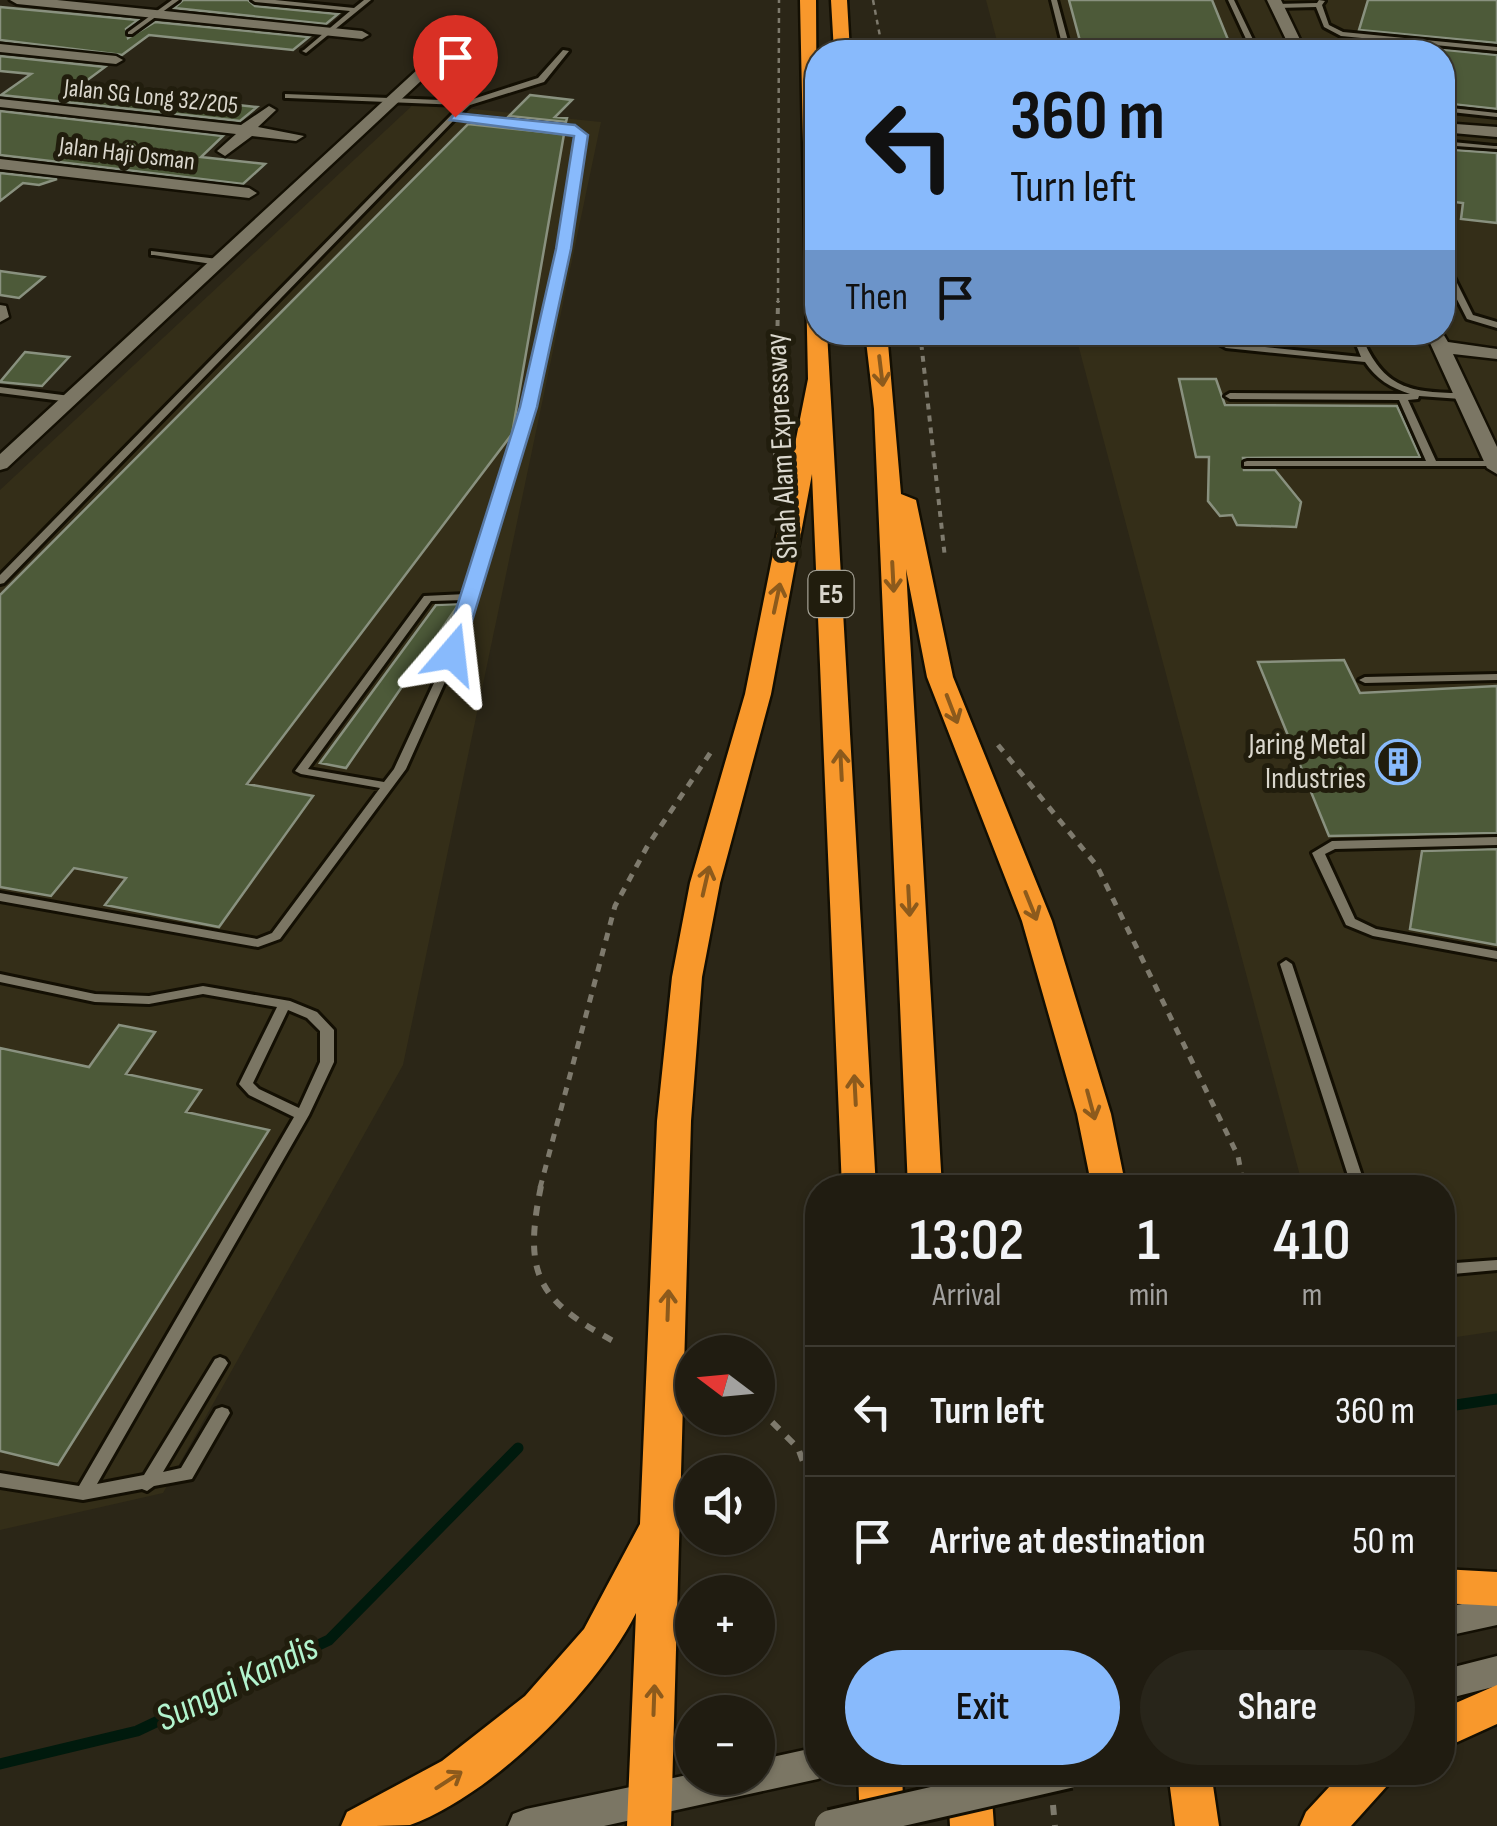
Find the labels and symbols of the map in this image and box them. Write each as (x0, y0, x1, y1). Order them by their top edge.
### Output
pin (413, 15, 498, 118)
street label: Jalan SG Long 32/205 (61, 72, 240, 122)
street label: Jalan Haji Osman (56, 130, 197, 178)
street label: Shah Alam Expressway (758, 332, 806, 560)
one-way arrow (872, 354, 890, 387)
one-way arrow (884, 560, 903, 592)
road number: E5 (808, 571, 854, 617)
one-way arrow (769, 583, 788, 615)
position arrow (400, 602, 504, 706)
one-way arrow (944, 693, 962, 724)
place label: Jaring Metal Industries (1248, 727, 1366, 797)
building icon: Jaring Metal Industries (1375, 739, 1421, 785)
one-way arrow (831, 750, 850, 782)
one-way arrow (698, 866, 716, 898)
one-way arrow (900, 885, 919, 917)
one-way arrow (1023, 891, 1041, 921)
one-way arrow (846, 1075, 865, 1107)
one-way arrow (1083, 1089, 1102, 1120)
one-way arrow (658, 1290, 677, 1322)
north arrow (675, 1335, 775, 1435)
water label: Sungai Kandis (149, 1624, 326, 1741)
one-way arrow (644, 1685, 663, 1717)
one-way arrow (434, 1770, 462, 1791)

